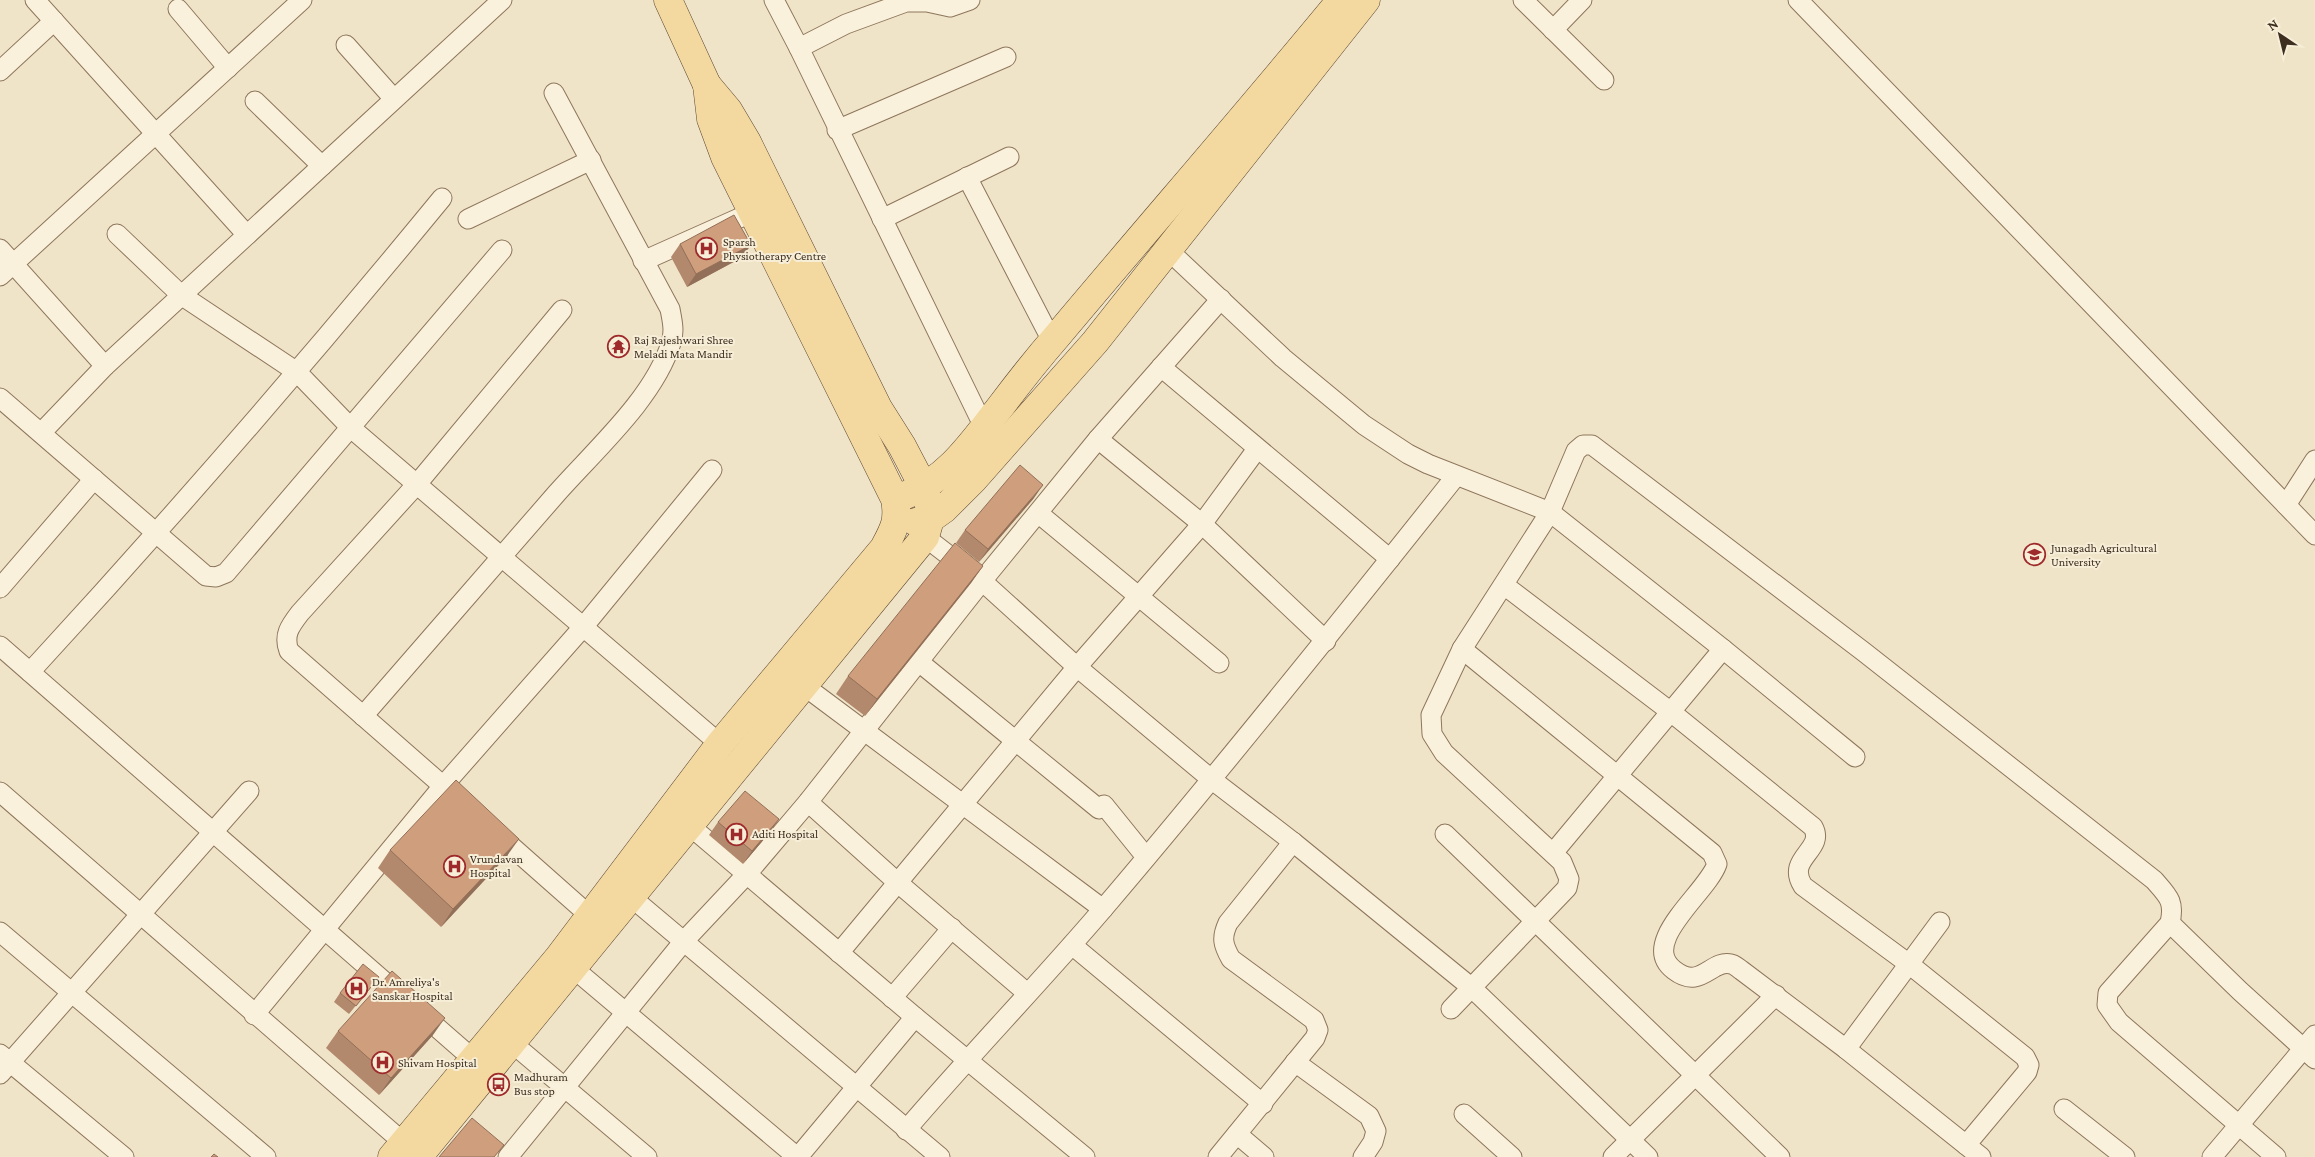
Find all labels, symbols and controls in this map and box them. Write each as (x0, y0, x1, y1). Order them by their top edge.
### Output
north arrow (2255, 10, 2305, 60)
text: N (2264, 15, 2281, 34)
place label: Sparsh Physiotherapy Centre (723, 235, 826, 263)
hospital icon: Sparsh Physiotherapy Centre (695, 237, 719, 261)
place label: Raj Rajeshwari Shree Meladi Mata Mandir (634, 333, 733, 361)
temple icon: Raj Rajeshwari Shree Meladi Mata Mandir (606, 335, 630, 359)
place label: Junagadh Agricultural University (2050, 541, 2157, 569)
school or university icon: Junagadh Agricultural University (2023, 543, 2047, 567)
hospital icon: Aditi Hospital (724, 822, 748, 846)
place label: Aditi Hospital (752, 827, 818, 841)
place label: Vrundavan Hospital (470, 852, 524, 880)
hospital icon: Vrundavan Hospital (442, 854, 466, 878)
place label: Dr. Amreliya's Sanskar Hospital (372, 975, 453, 1003)
hospital icon: Dr. Amreliya's Sanskar Hospital (344, 977, 368, 1001)
hospital icon: Shivam Hospital (370, 1051, 394, 1075)
place label: Shivam Hospital (398, 1056, 477, 1070)
place label: Madhuram Bus stop (514, 1070, 568, 1098)
bus stop icon: Madhuram Bus stop (486, 1072, 510, 1096)

